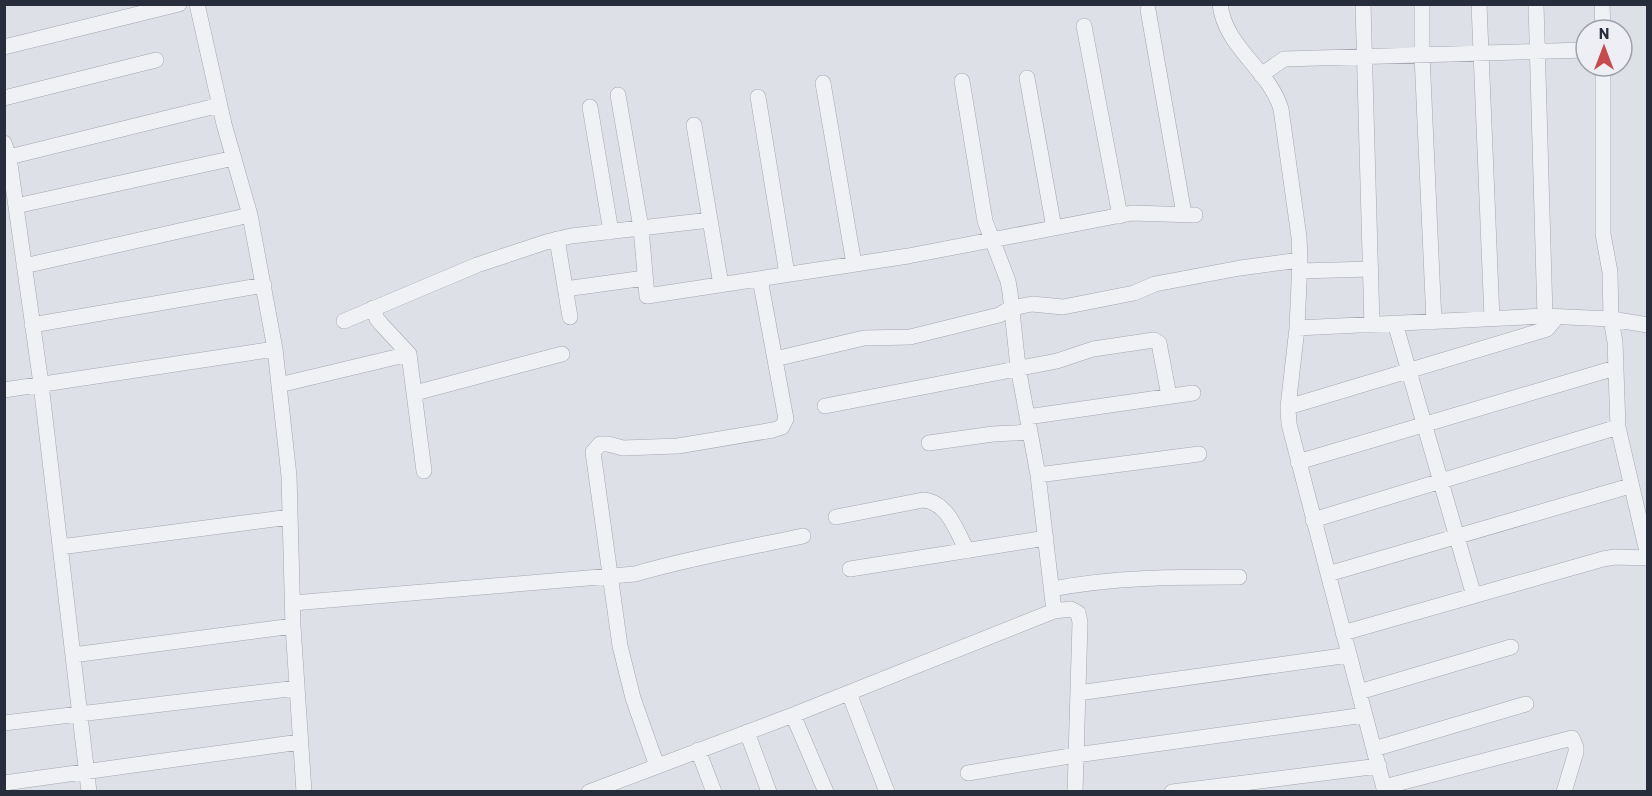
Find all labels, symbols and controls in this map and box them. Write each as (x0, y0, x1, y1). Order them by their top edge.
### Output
north arrow (1574, 18, 1634, 78)
text: N (1599, 23, 1609, 42)

